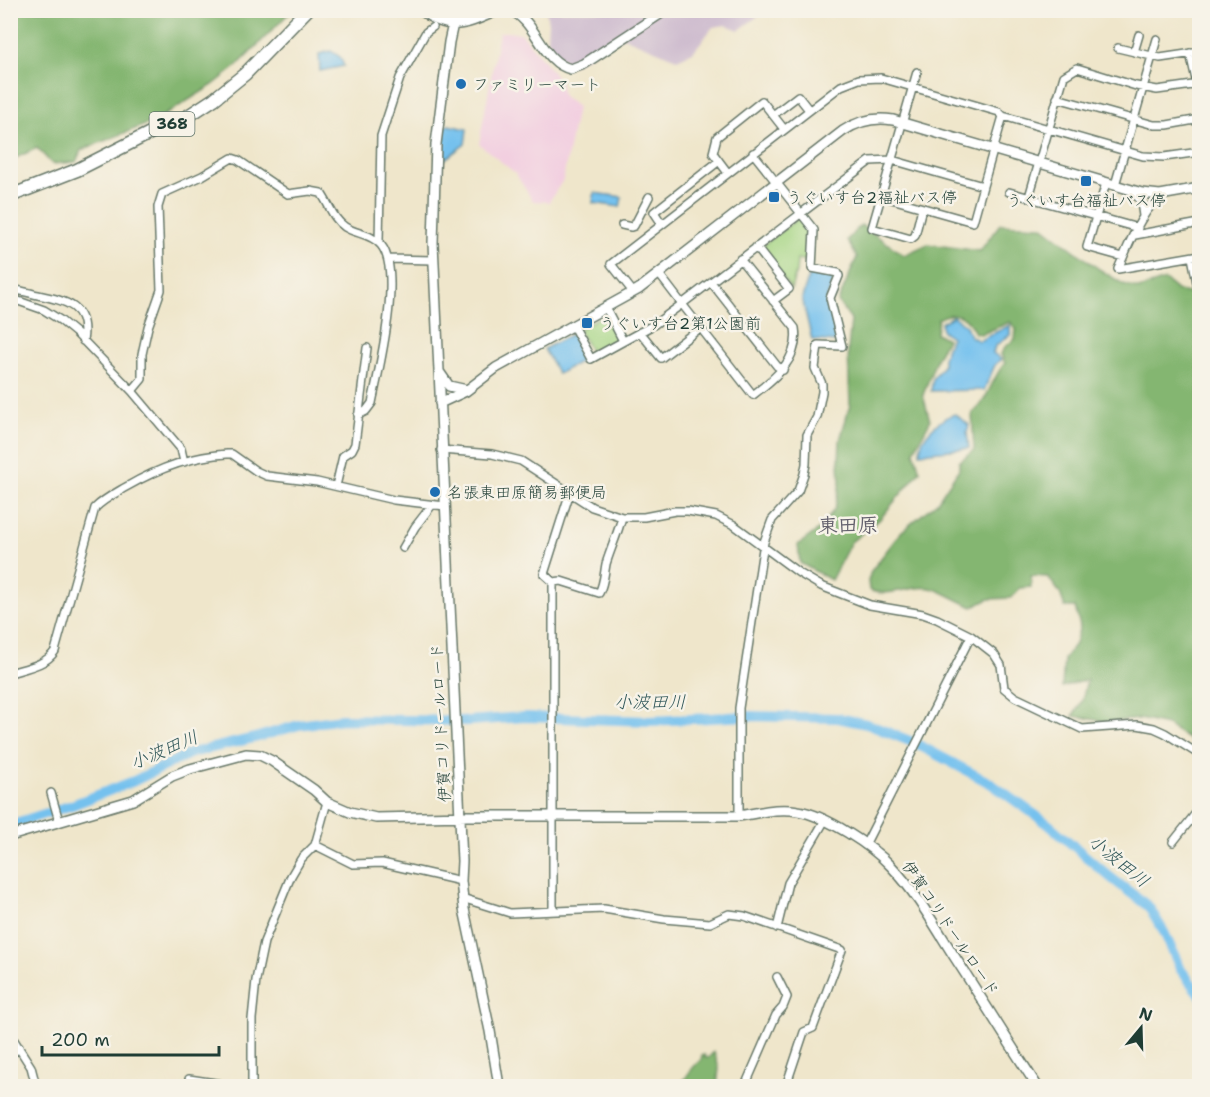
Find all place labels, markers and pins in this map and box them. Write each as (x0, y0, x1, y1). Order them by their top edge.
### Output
place label: ファミリーマート (473, 74, 601, 95)
marker: ファミリーマート (454, 77, 468, 91)
marker: うぐいす台福祉バス停 (1079, 174, 1093, 188)
place label: うぐいす台2福祉バス停 (786, 187, 957, 208)
marker: うぐいす台2福祉バス停 (767, 190, 781, 204)
place label: うぐいす台福祉バス停 (1006, 190, 1166, 211)
place label: うぐいす台2第1公園前 (599, 313, 761, 334)
marker: うぐいす台2第1公園前 (580, 316, 594, 330)
place label: 名張東田原簡易郵便局 (447, 482, 607, 503)
marker: 名張東田原簡易郵便局 (428, 485, 442, 499)

